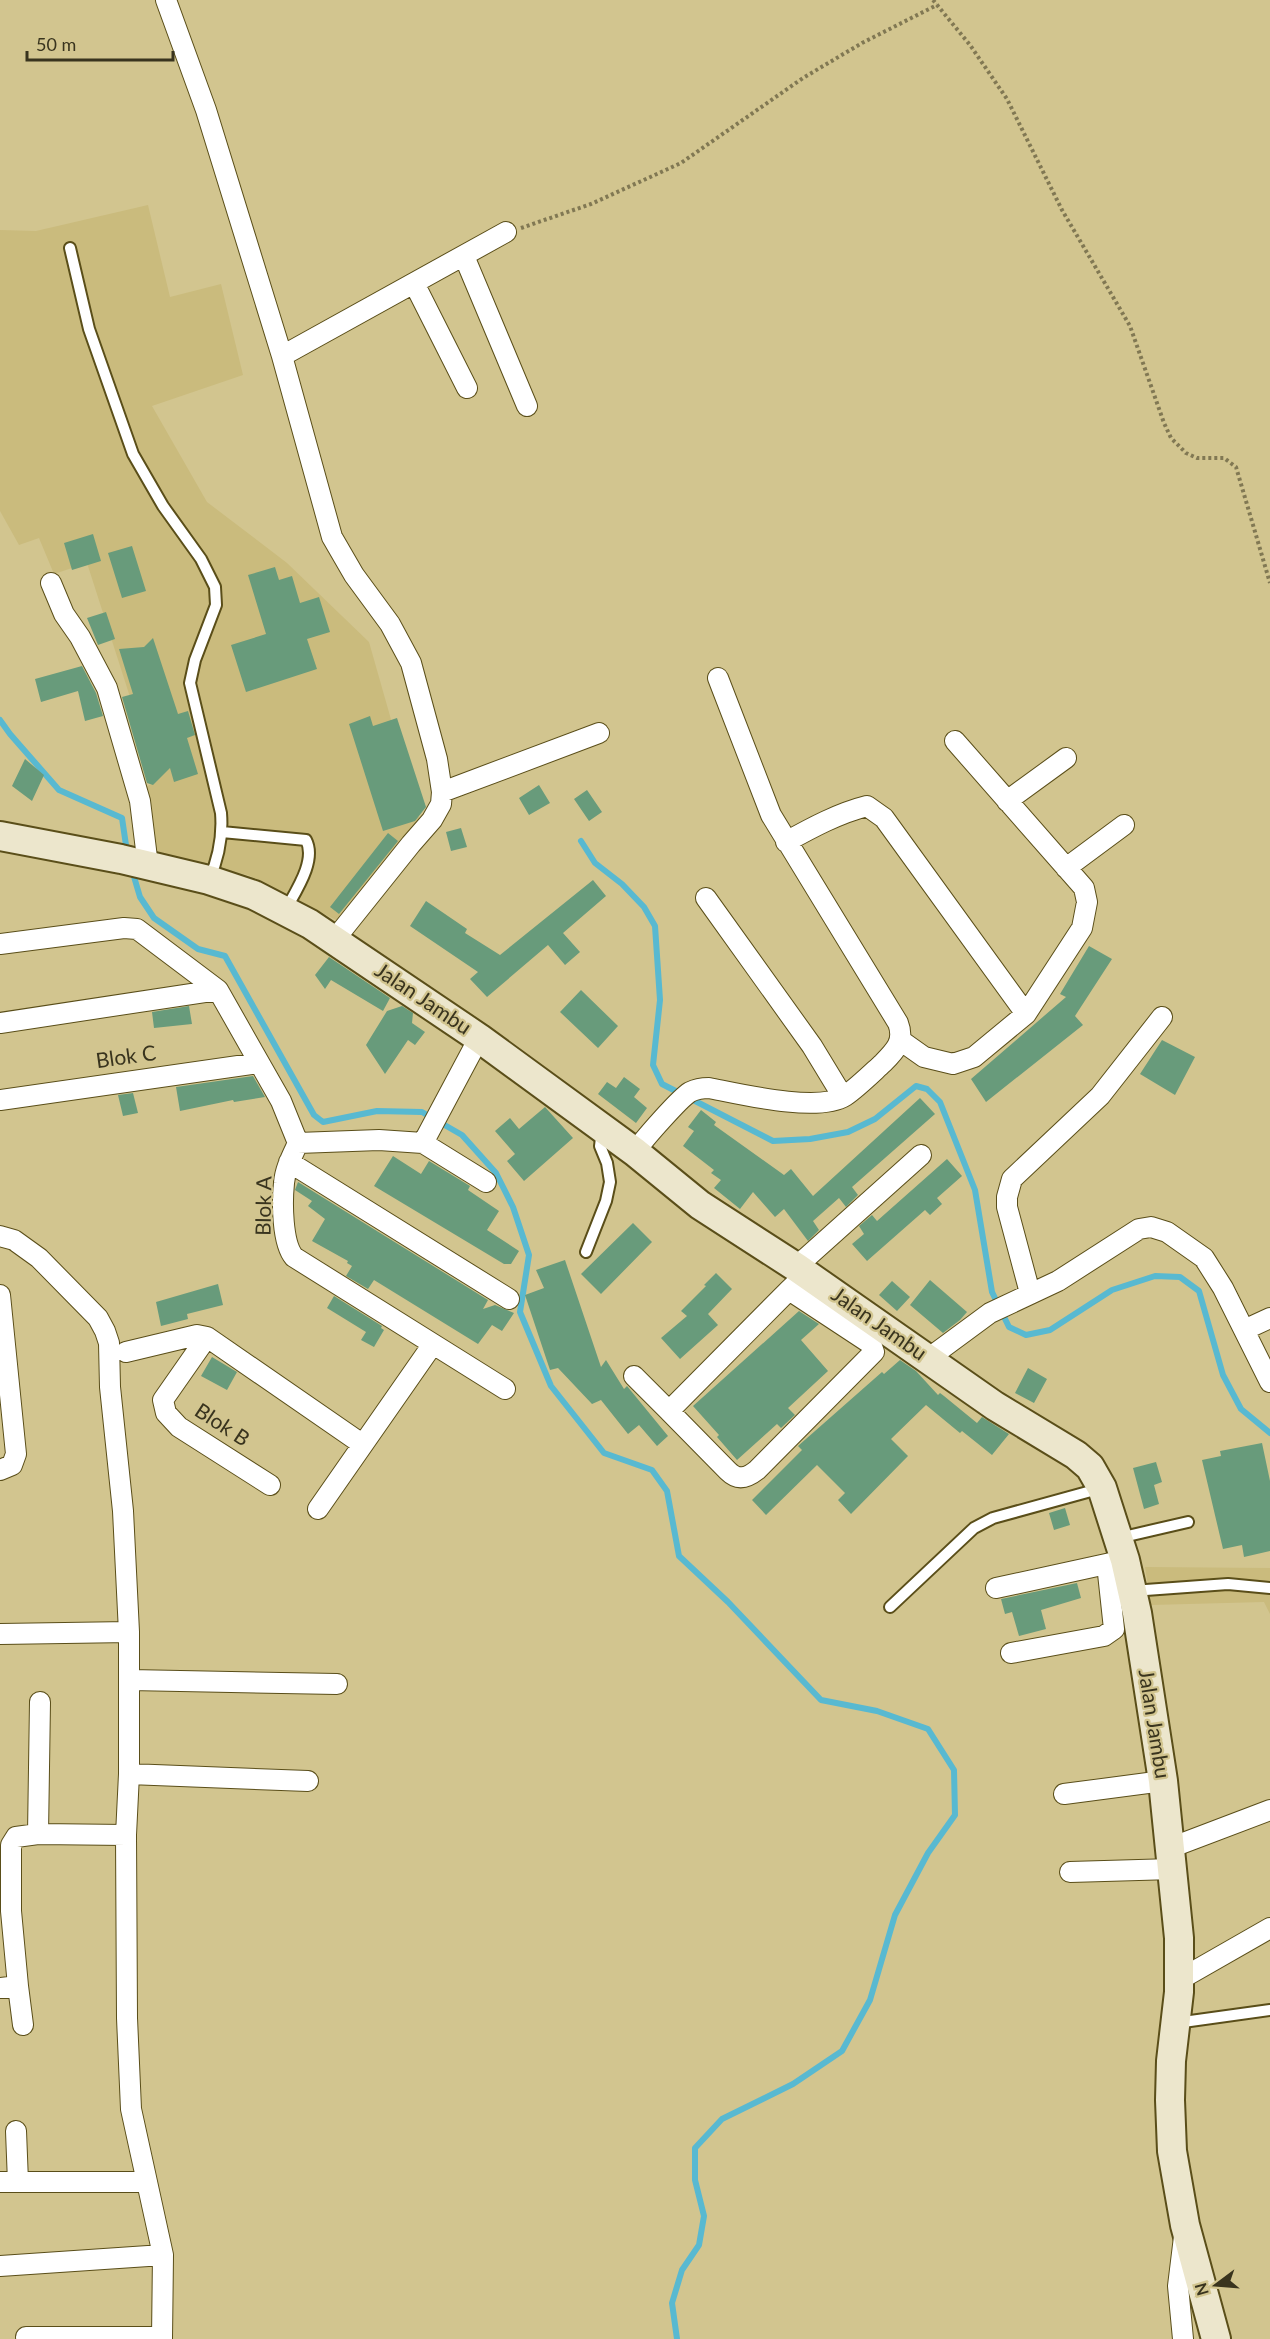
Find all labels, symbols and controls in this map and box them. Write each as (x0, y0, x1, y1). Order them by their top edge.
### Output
scale bar (27, 24, 172, 62)
text: 50 m (36, 33, 76, 55)
street label: Jalan Jambu (371, 957, 477, 1039)
street label: Blok C (94, 1039, 157, 1072)
street label: Blok A (249, 1175, 276, 1236)
street label: Jalan Jambu (827, 1281, 932, 1365)
street label: Blok B (191, 1397, 255, 1451)
street label: Jalan Jambu (1134, 1667, 1176, 1780)
north arrow (1186, 2255, 1246, 2315)
text: N (1190, 2281, 1212, 2298)

